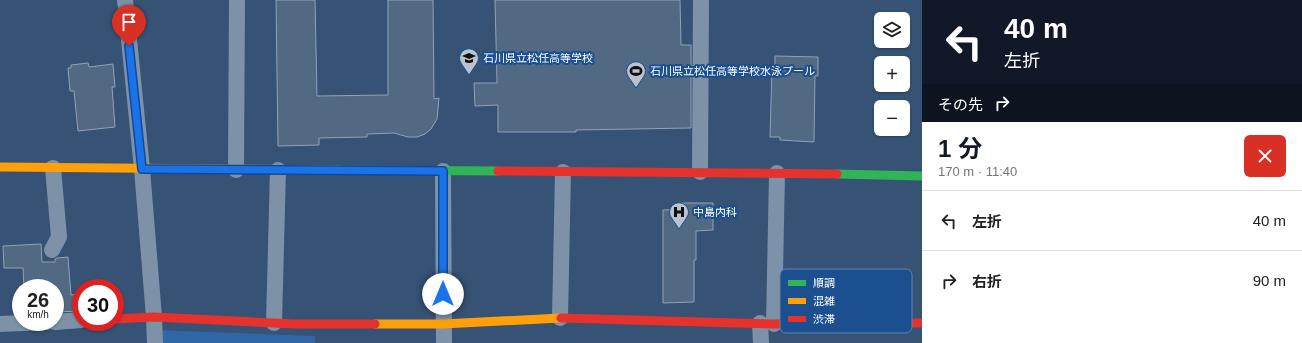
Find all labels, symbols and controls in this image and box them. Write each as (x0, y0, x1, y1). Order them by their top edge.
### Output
pin (112, 5, 146, 46)
icon: arrive (118, 11, 140, 33)
map controls (874, 12, 910, 136)
button: layers (874, 12, 910, 48)
text: 40 m (1004, 13, 1068, 44)
icon: left (938, 16, 990, 68)
school or university icon: 石川県立松任高等学校 (458, 47, 480, 75)
text: 左折 (1004, 51, 1040, 71)
place label: 石川県立松任高等学校 (483, 52, 593, 64)
button: + (874, 56, 910, 92)
sports icon: 石川県立松任高等学校水泳プール (625, 60, 647, 88)
place label: 石川県立松任高等学校水泳プール (650, 65, 815, 77)
icon: right (991, 92, 1013, 114)
text: その先 (938, 96, 983, 113)
button: − (874, 100, 910, 136)
text: 1 分 (938, 135, 982, 162)
button: close (1244, 135, 1286, 177)
text: 170 m · 11:40 (938, 164, 1017, 179)
hospital icon: 中島内科 (668, 201, 690, 229)
place label: 中島内科 (693, 206, 737, 218)
icon: left (938, 210, 960, 232)
text: 40 m (1253, 212, 1286, 229)
text: 左折 (972, 213, 1002, 230)
legend (780, 269, 912, 333)
icon: right (938, 270, 960, 292)
text: 90 m (1253, 272, 1286, 289)
position arrow (422, 273, 464, 315)
text: 右折 (972, 273, 1002, 290)
text: 順調 (813, 277, 835, 289)
speed limit sign: 30 (72, 279, 124, 331)
text: 26 (27, 289, 49, 311)
text: 混雑 (813, 295, 835, 307)
text: km/h (27, 309, 49, 320)
text: 渋滞 (813, 313, 835, 325)

